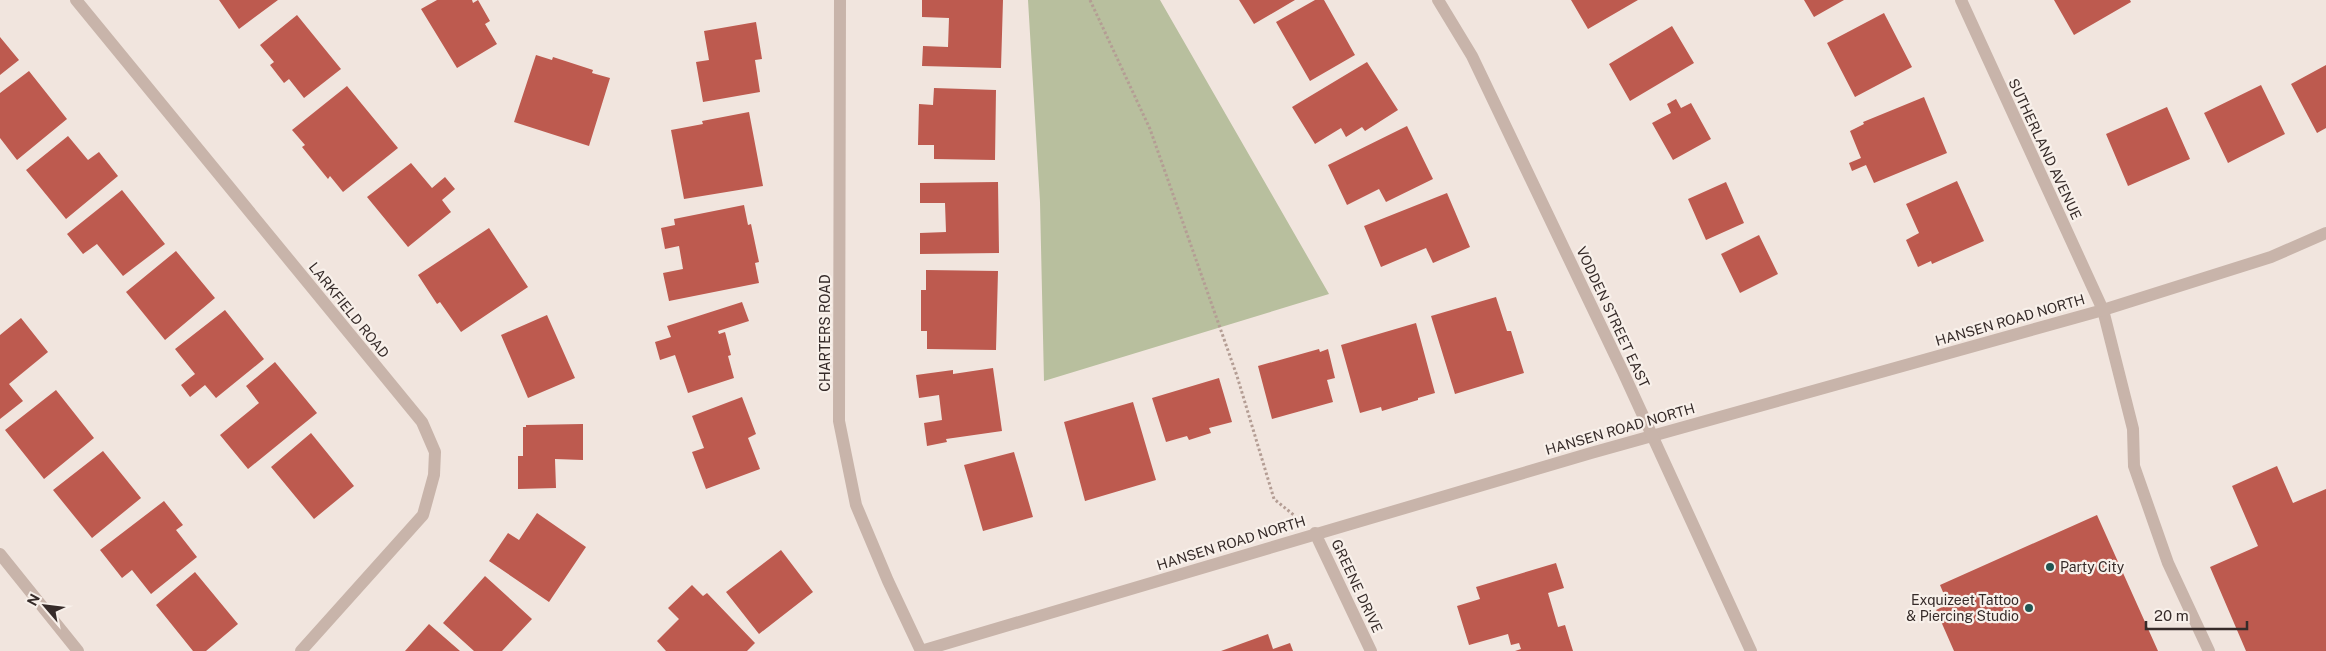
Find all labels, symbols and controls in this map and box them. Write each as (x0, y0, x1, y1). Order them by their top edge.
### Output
street label: SUTHERLAND AVENUE (2005, 76, 2085, 222)
street label: VODDEN STREET EAST (1573, 244, 1653, 390)
street label: LARKFIELD ROAD (306, 259, 392, 361)
street label: CHARTERS ROAD (817, 274, 833, 392)
street label: HANSEN ROAD NORTH (1933, 291, 2087, 349)
street label: HANSEN ROAD NORTH (1543, 400, 1697, 458)
street label: HANSEN ROAD NORTH (1155, 513, 1307, 573)
street label: GREENE DRIVE (1328, 537, 1386, 635)
place label: Party City (2060, 559, 2125, 575)
marker: Party City (2044, 561, 2056, 573)
north arrow (20, 581, 70, 631)
text: N (24, 591, 43, 608)
place label: Exquizeet Tattoo & Piercing Studio (1906, 592, 2019, 624)
scale bar (2146, 598, 2247, 630)
marker: Exquizeet Tattoo & Piercing Studio (2023, 602, 2035, 614)
text: 20 m (2154, 607, 2189, 624)

